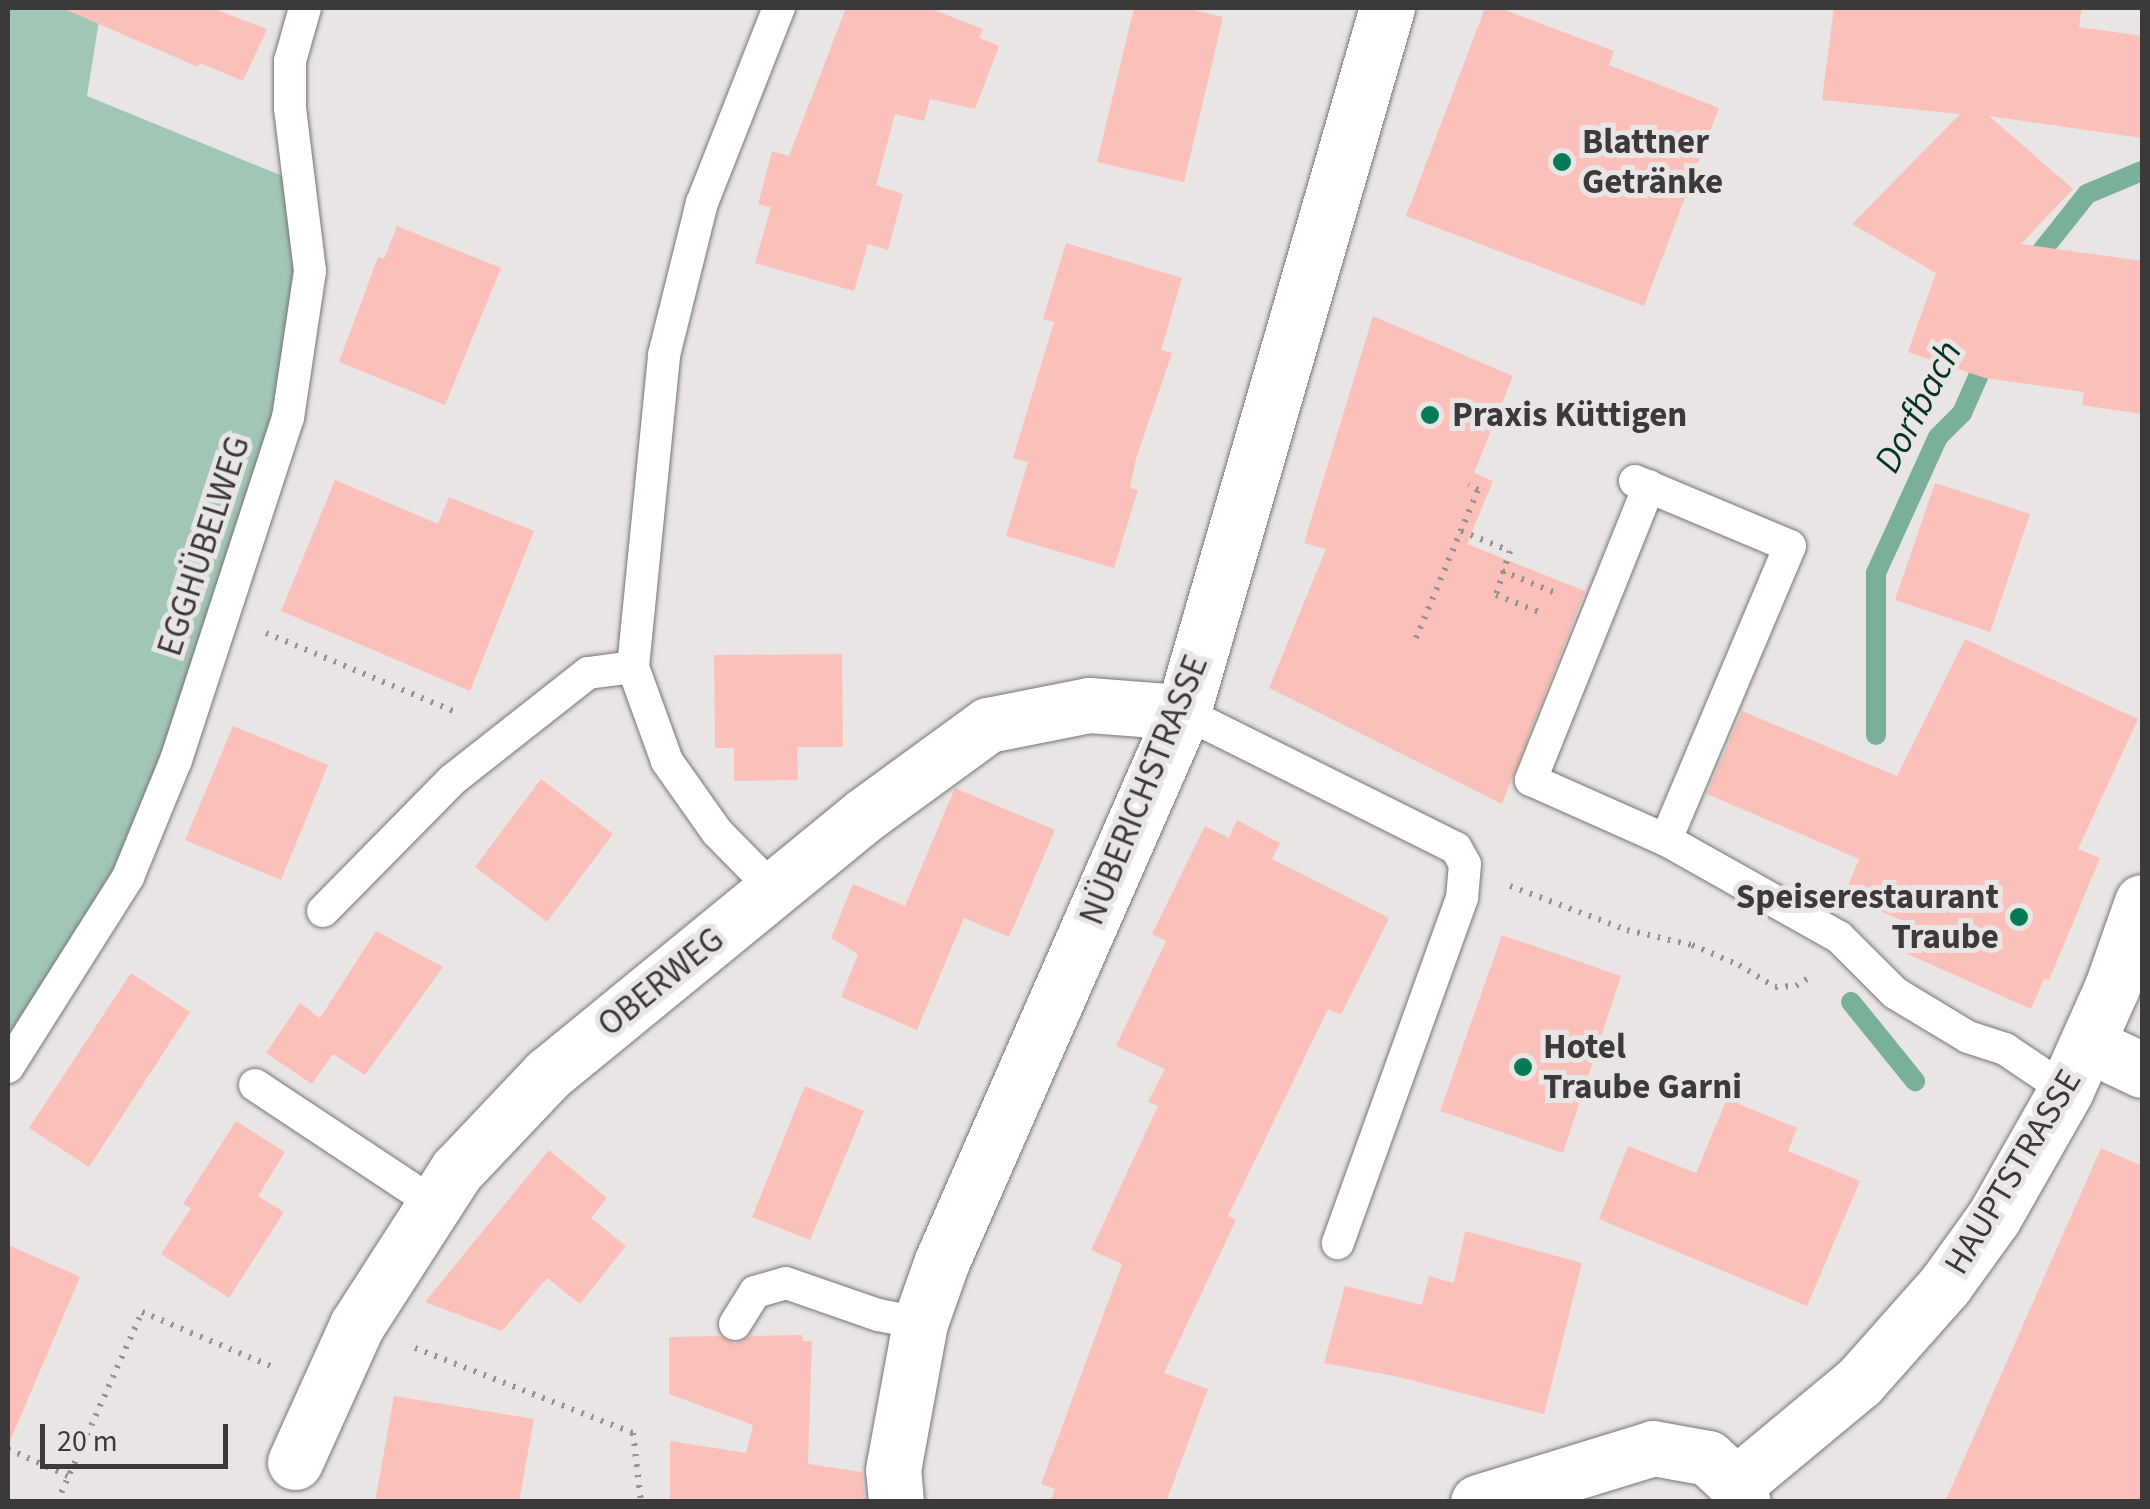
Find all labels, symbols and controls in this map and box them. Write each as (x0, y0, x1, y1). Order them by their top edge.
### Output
place label: Blattner Getränke (1582, 121, 1723, 203)
marker: Blattner Getränke (1551, 151, 1573, 173)
water label: Dorfbach (1865, 333, 1973, 481)
place label: Praxis Küttigen (1452, 394, 1687, 436)
marker: Praxis Küttigen (1417, 402, 1443, 428)
street label: EGGHÜBELWEG (149, 431, 259, 661)
street label: NÜBERICHSTRASSE (1071, 649, 1217, 931)
place label: Speiserestaurant Traube (1736, 876, 1999, 958)
marker: Speiserestaurant Traube (2008, 906, 2030, 928)
street label: OBERWEG (590, 918, 732, 1046)
place label: Hotel Traube Garni (1543, 1026, 1742, 1108)
marker: Hotel Traube Garni (1512, 1056, 1534, 1078)
street label: HAUPTSTRASSE (1935, 1062, 2091, 1282)
scale bar (45, 1404, 232, 1466)
text: 20 m (57, 1420, 118, 1463)

